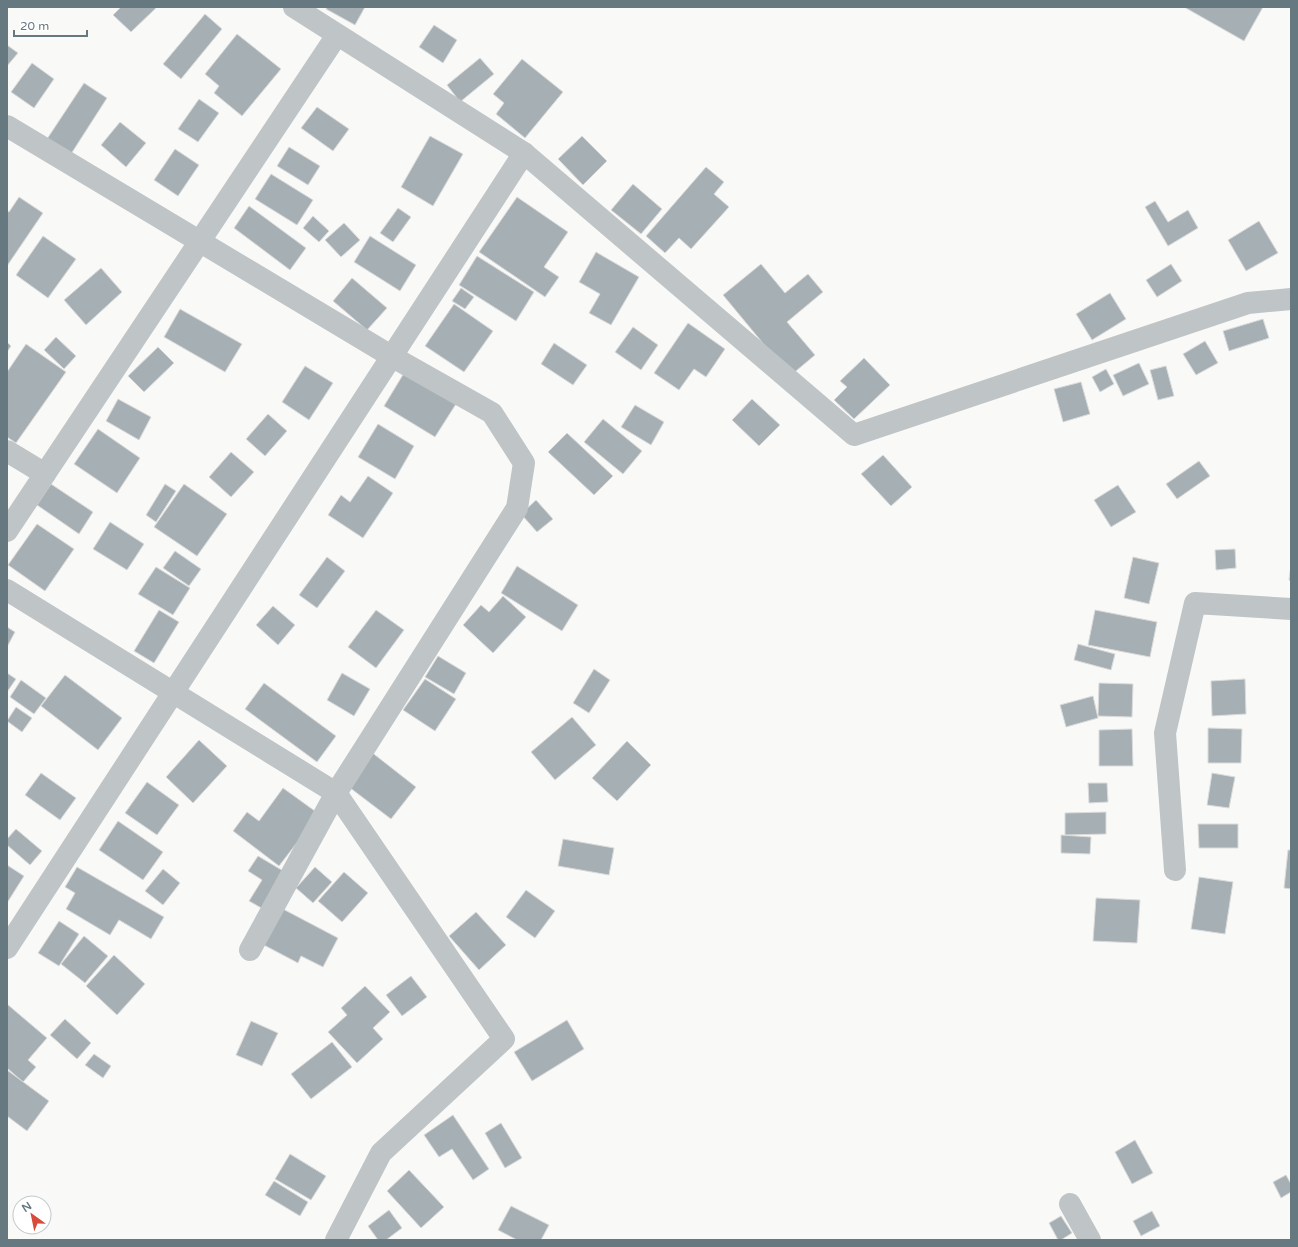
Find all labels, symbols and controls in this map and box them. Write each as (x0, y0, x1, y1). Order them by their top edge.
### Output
scale bar (14, 12, 87, 38)
text: 20 m (20, 19, 49, 33)
north arrow (12, 1195, 52, 1235)
text: N (20, 1199, 34, 1215)

